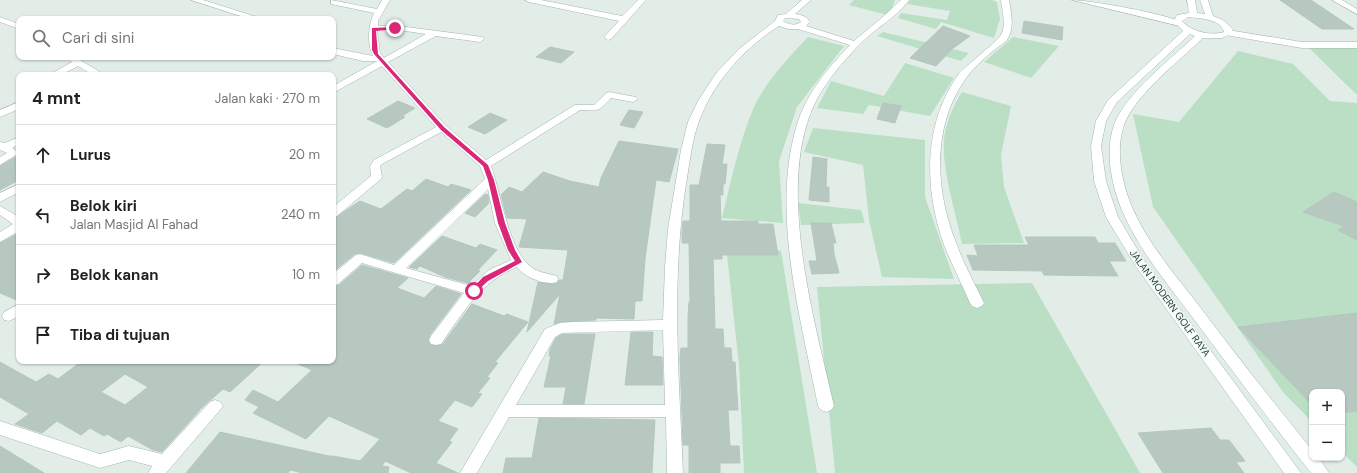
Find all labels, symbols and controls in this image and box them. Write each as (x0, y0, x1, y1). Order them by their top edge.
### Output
search box (16, 16, 336, 60)
route end (386, 19, 404, 37)
icon: search (30, 27, 52, 49)
text: Cari di sini (62, 28, 134, 48)
text: 4 mnt (32, 87, 81, 109)
text: Jalan kaki · 270 m (215, 90, 320, 107)
icon: ahead (32, 144, 54, 166)
text: Lurus (70, 145, 111, 165)
text: 20 m (289, 146, 320, 163)
text: Belok kiri (70, 196, 137, 216)
icon: left (32, 204, 54, 226)
text: 240 m (281, 206, 320, 223)
text: Jalan Masjid Al Fahad (70, 216, 198, 233)
street label: JALAN MODERN GOLF RAYA (1127, 247, 1213, 359)
icon: right (32, 264, 54, 286)
text: Belok kanan (70, 265, 158, 285)
text: 10 m (292, 266, 320, 283)
route start (465, 282, 483, 300)
icon: arrive (32, 324, 54, 346)
text: Tiba di tujuan (70, 325, 170, 345)
map controls (1309, 389, 1345, 461)
button: + (1309, 389, 1345, 425)
button: − (1309, 425, 1345, 461)

